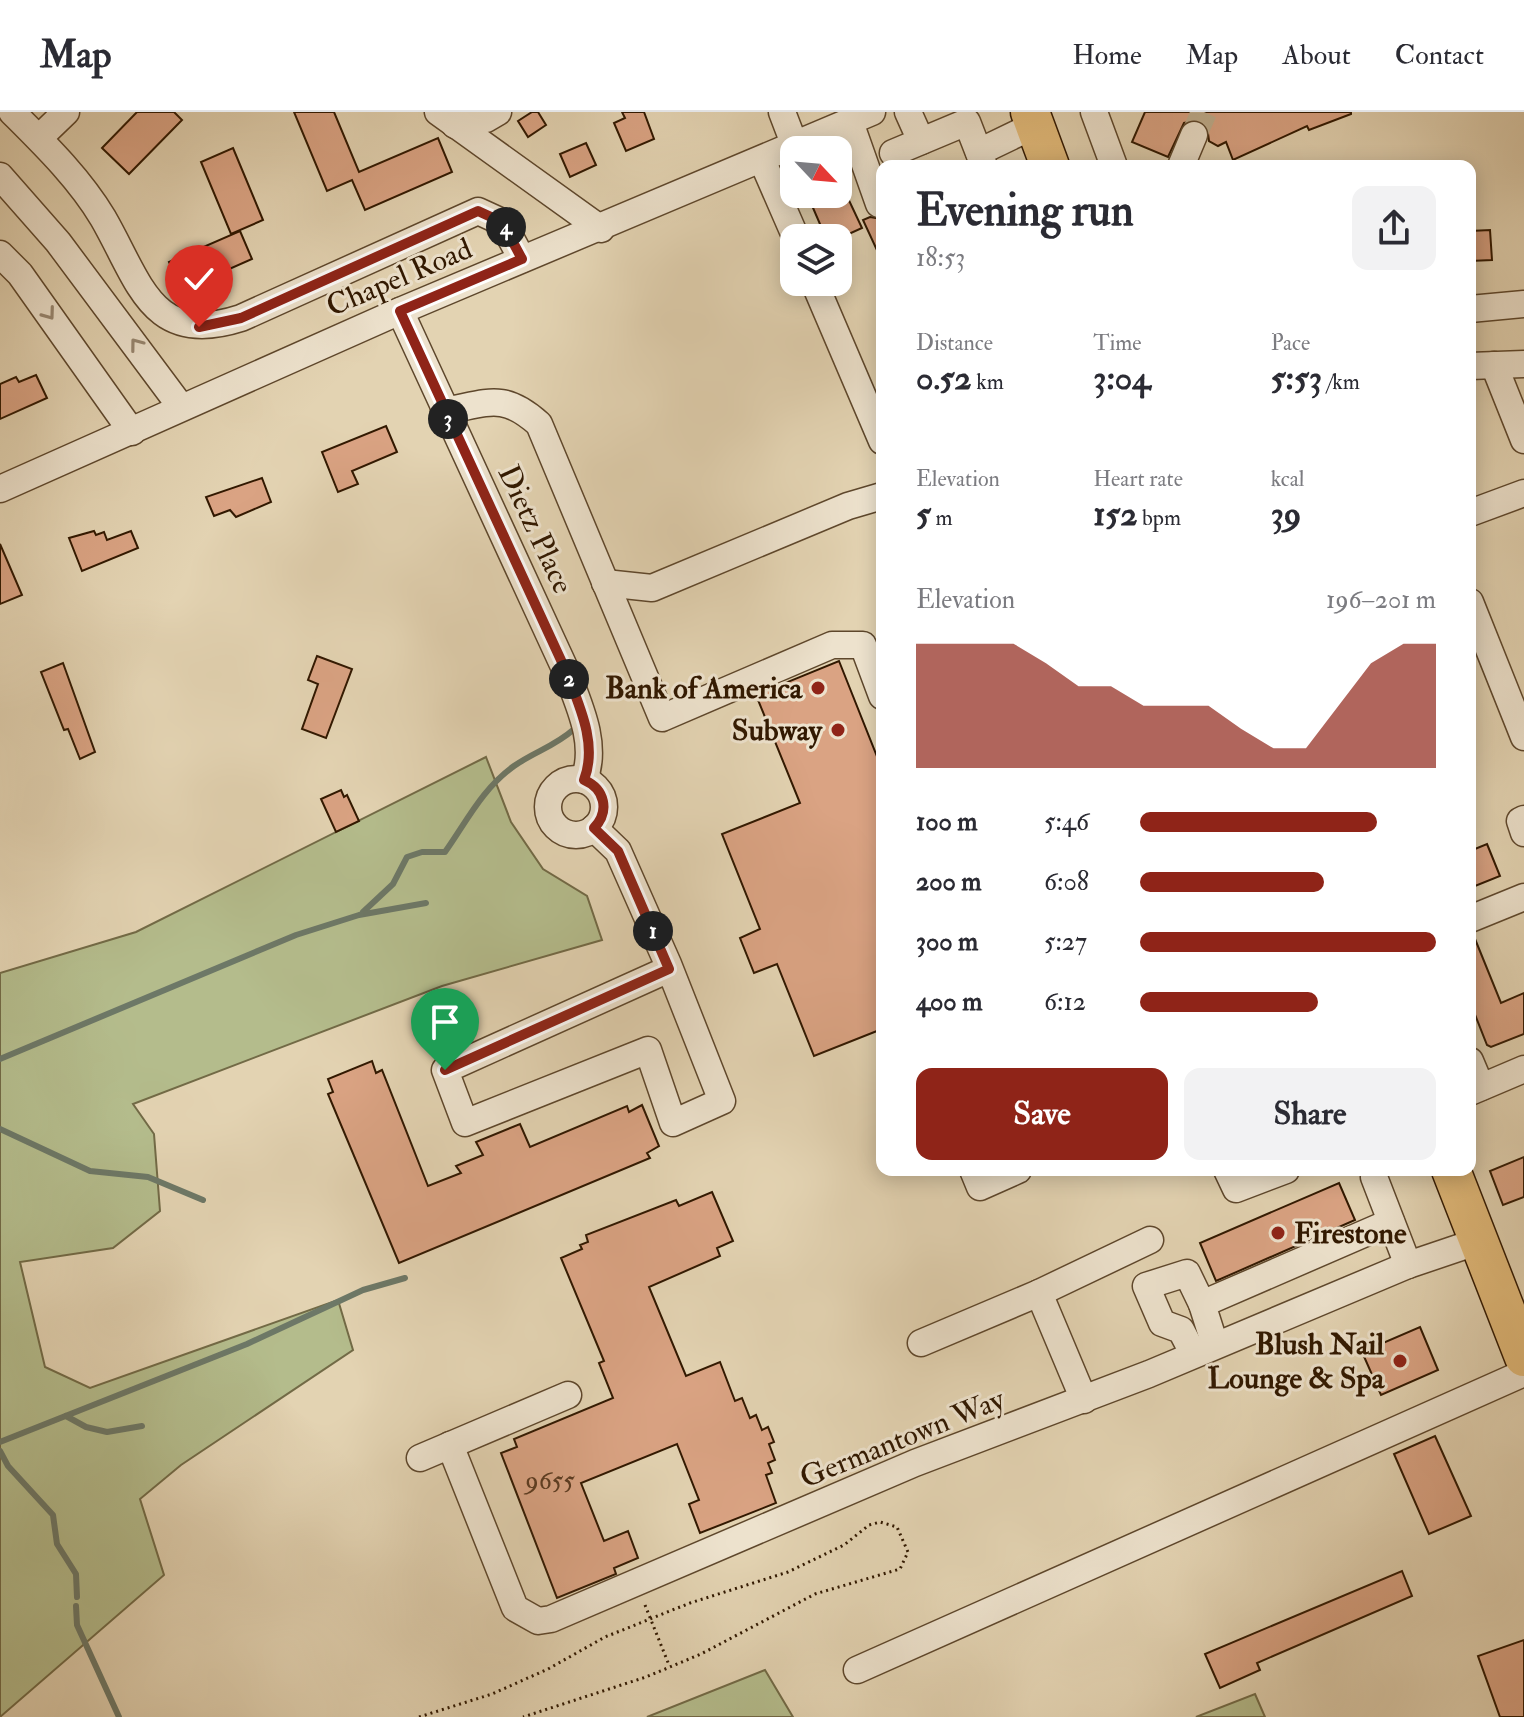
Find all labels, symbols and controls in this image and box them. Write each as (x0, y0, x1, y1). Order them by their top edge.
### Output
text: Map (40, 31, 111, 79)
text: Home (1072, 38, 1142, 73)
text: Map (1186, 38, 1238, 73)
text: About (1282, 38, 1351, 73)
text: Contact (1395, 38, 1484, 73)
north arrow (780, 136, 852, 208)
map controls (780, 136, 852, 296)
text: Evening run (916, 184, 1134, 239)
button: share (1352, 186, 1436, 270)
pin: 4 (486, 207, 526, 247)
text: 4 (500, 213, 512, 241)
button: layers (780, 224, 852, 296)
street label: Chapel Road (321, 230, 478, 325)
text: 18:53 (916, 242, 965, 274)
pin (165, 245, 233, 327)
icon: check (177, 257, 221, 301)
one-way arrow (39, 305, 54, 320)
text: Distance (916, 329, 993, 357)
text: Time (1093, 329, 1141, 357)
text: Pace (1271, 329, 1310, 357)
one-way arrow (131, 338, 145, 353)
text: 0.52 (916, 357, 972, 400)
text: 3:04 (1093, 357, 1150, 400)
text: 5:53 (1271, 357, 1322, 400)
text: km (972, 368, 1004, 396)
text: /km (1322, 368, 1360, 396)
pin: 3 (428, 399, 468, 439)
text: 3 (444, 405, 452, 433)
street label: Dietz Place (490, 459, 581, 599)
text: Elevation (916, 465, 1000, 493)
text: Heart rate (1093, 465, 1183, 493)
text: kcal (1271, 465, 1304, 493)
text: 5 (916, 493, 931, 536)
text: 152 (1093, 493, 1137, 536)
text: 39 (1271, 493, 1301, 536)
text: m (931, 504, 953, 532)
text: bpm (1137, 504, 1181, 532)
text: Elevation (916, 584, 1015, 616)
text: 196–201 m (1326, 584, 1436, 616)
pin: 2 (549, 659, 589, 699)
text: 2 (563, 665, 575, 693)
place label: Bank of America (605, 670, 804, 707)
marker: Bank of America (809, 679, 827, 697)
place label: Subway (732, 712, 824, 749)
marker: Subway (829, 721, 847, 739)
text: 100 m (916, 806, 977, 838)
text: 5:46 (1044, 806, 1089, 838)
text: 200 m (916, 866, 981, 898)
text: 6:08 (1044, 866, 1089, 898)
pin: 1 (633, 911, 673, 951)
text: 1 (649, 917, 657, 945)
text: 300 m (916, 926, 978, 958)
text: 5:27 (1044, 926, 1087, 958)
text: 400 m (916, 986, 982, 1018)
text: 6:12 (1044, 986, 1086, 1018)
pin (411, 988, 479, 1070)
icon: arrive (423, 1000, 467, 1044)
button: Save (916, 1068, 1168, 1160)
button: Share (1184, 1068, 1436, 1160)
place label: Firestone (1294, 1215, 1407, 1252)
marker: Firestone (1269, 1224, 1287, 1242)
place label: Blush Nail Lounge & Spa (1207, 1326, 1386, 1397)
marker: Blush Nail Lounge & Spa (1391, 1352, 1409, 1370)
street label: Germantown Way (795, 1380, 1011, 1496)
house number: 9655 (523, 1465, 575, 1497)

